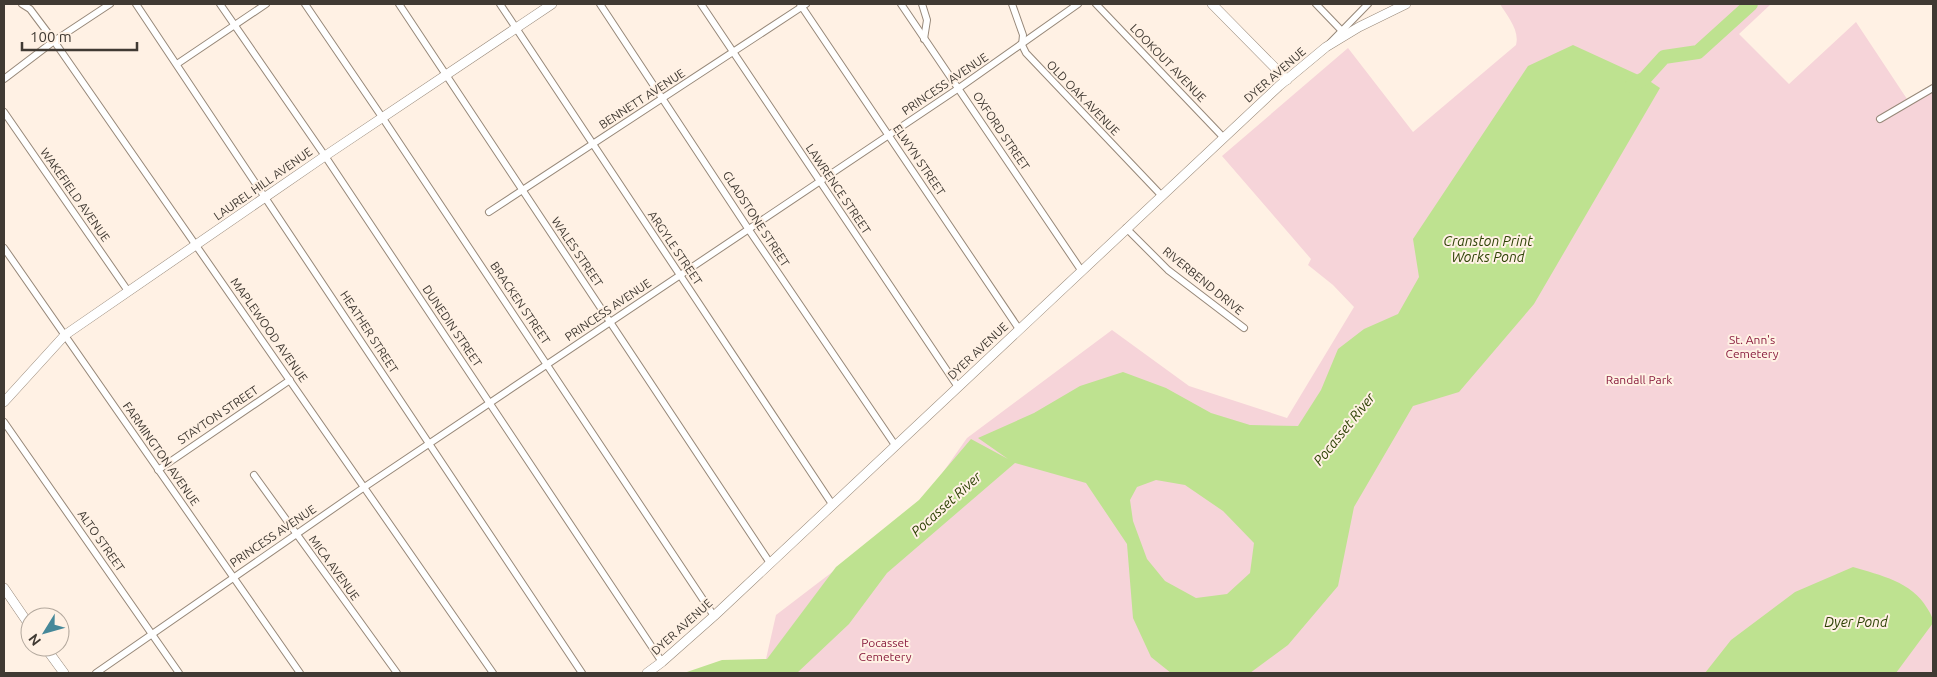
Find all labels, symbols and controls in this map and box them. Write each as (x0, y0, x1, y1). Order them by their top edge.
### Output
scale bar (22, 20, 138, 52)
street label: LOOKOUT AVENUE (1128, 21, 1209, 105)
text: 100 m (30, 28, 72, 45)
street label: DYER AVENUE (1241, 44, 1308, 105)
street label: PRINCESS AVENUE (899, 50, 990, 117)
street label: OLD OAK AVENUE (1044, 58, 1123, 138)
street label: BENNETT AVENUE (596, 66, 687, 131)
street label: OXFORD STREET (970, 89, 1033, 173)
street label: ELWYN STREET (891, 122, 948, 198)
street label: LAWRENCE STREET (804, 141, 873, 236)
street label: WAKEFIELD AVENUE (38, 145, 113, 244)
street label: LAUREL HILL AVENUE (211, 145, 315, 222)
street label: GLADSTONE STREET (721, 169, 792, 269)
street label: ARGYLE STREET (646, 208, 705, 287)
street label: WALES STREET (549, 214, 606, 289)
water label: Cranston Print Works Pond (1443, 233, 1533, 265)
street label: RIVERBEND DRIVE (1160, 244, 1246, 317)
street label: BRACKEN STREET (488, 259, 553, 347)
street label: MAPLEWOOD AVENUE (228, 275, 310, 385)
street label: PRINCESS AVENUE (562, 276, 653, 343)
street label: DUNEDIN STREET (420, 283, 485, 369)
street label: HEATHER STREET (338, 288, 401, 375)
street label: DYER AVENUE (945, 319, 1010, 382)
park label: St. Ann's Cemetery (1726, 333, 1779, 360)
park label: Randall Park (1606, 373, 1672, 386)
street label: STAYTON STREET (175, 383, 261, 446)
water label: Pocasset River (1310, 389, 1378, 468)
street label: FARMINGTON AVENUE (121, 399, 202, 508)
water label: Pocasset River (908, 468, 985, 539)
street label: PRINCESS AVENUE (227, 502, 318, 569)
street label: ALTO STREET (75, 508, 128, 574)
street label: MICA AVENUE (307, 533, 362, 603)
street label: DYER AVENUE (649, 596, 715, 657)
north arrow (20, 607, 70, 657)
water label: Dyer Pond (1824, 614, 1889, 630)
text: N (25, 631, 44, 649)
park label: Pocasset Cemetery (859, 636, 912, 663)

